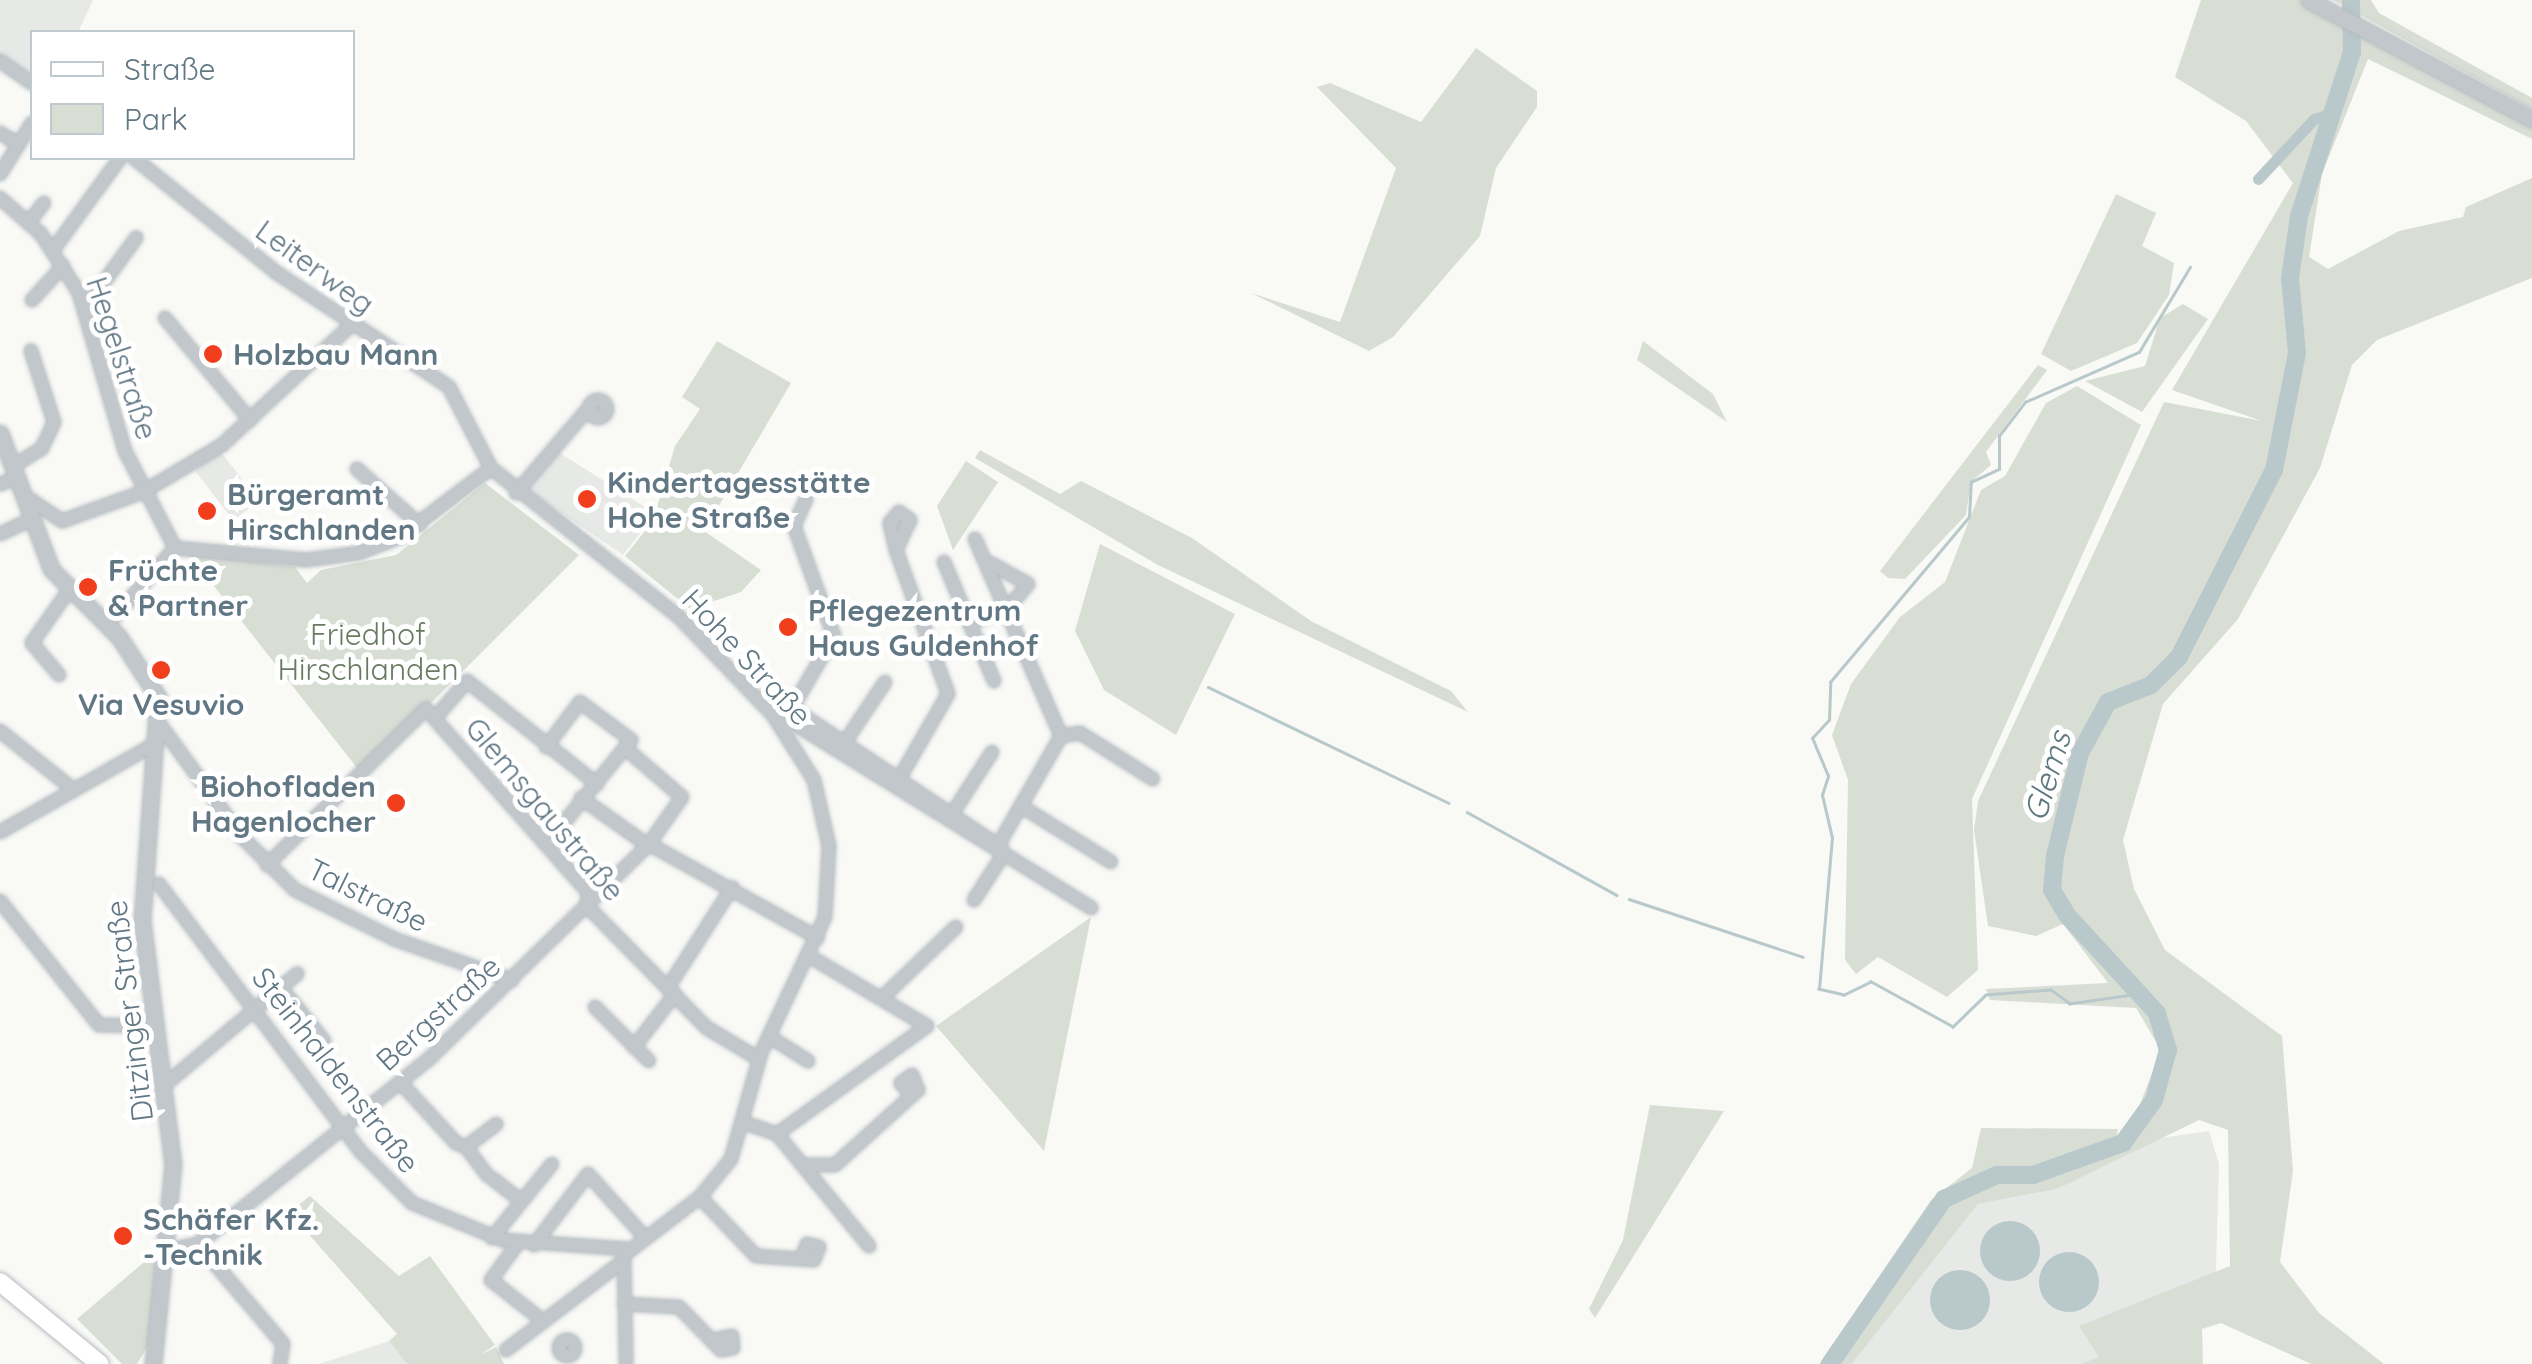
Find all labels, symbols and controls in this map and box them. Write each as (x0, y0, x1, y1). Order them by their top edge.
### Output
legend (30, 30, 355, 160)
text: Straße (124, 50, 216, 88)
text: Park (124, 100, 188, 138)
street label: Leiterweg (249, 212, 381, 322)
street label: Hegelstraße (79, 272, 165, 444)
place label: Holzbau Mann (233, 336, 438, 372)
marker: Holzbau Mann (202, 343, 224, 365)
place label: Kindertagesstätte Hohe Straße (607, 464, 871, 534)
place label: Bürgeramt Hirschlanden (227, 476, 416, 546)
marker: Kindertagesstätte Hohe Straße (576, 488, 598, 510)
marker: Bürgeramt Hirschlanden (196, 500, 218, 522)
place label: Früchte & Partner (108, 552, 248, 622)
marker: Früchte & Partner (77, 576, 99, 598)
street label: Hohe Straße (675, 581, 819, 733)
place label: Pflegezentrum Haus Guldenhof (808, 592, 1039, 662)
park label: Friedhof Hirschlanden (277, 616, 459, 686)
marker: Pflegezentrum Haus Guldenhof (777, 616, 799, 638)
marker: Via Vesuvio (150, 659, 172, 681)
place label: Via Vesuvio (78, 686, 244, 722)
street label: Glemsgaustraße (458, 710, 632, 908)
water label: Glems (2015, 727, 2079, 825)
place label: Biohofladen Hagenlocher (191, 768, 376, 838)
marker: Biohofladen Hagenlocher (385, 792, 407, 814)
street label: Talstraße (302, 851, 434, 939)
street label: Ditzinger Straße (98, 898, 160, 1124)
street label: Bergstraße (368, 948, 508, 1078)
street label: Steinhaldenstraße (245, 960, 427, 1180)
place label: Schäfer Kfz. -Technik (143, 1201, 319, 1272)
marker: Schäfer Kfz. -Technik (112, 1225, 134, 1247)

